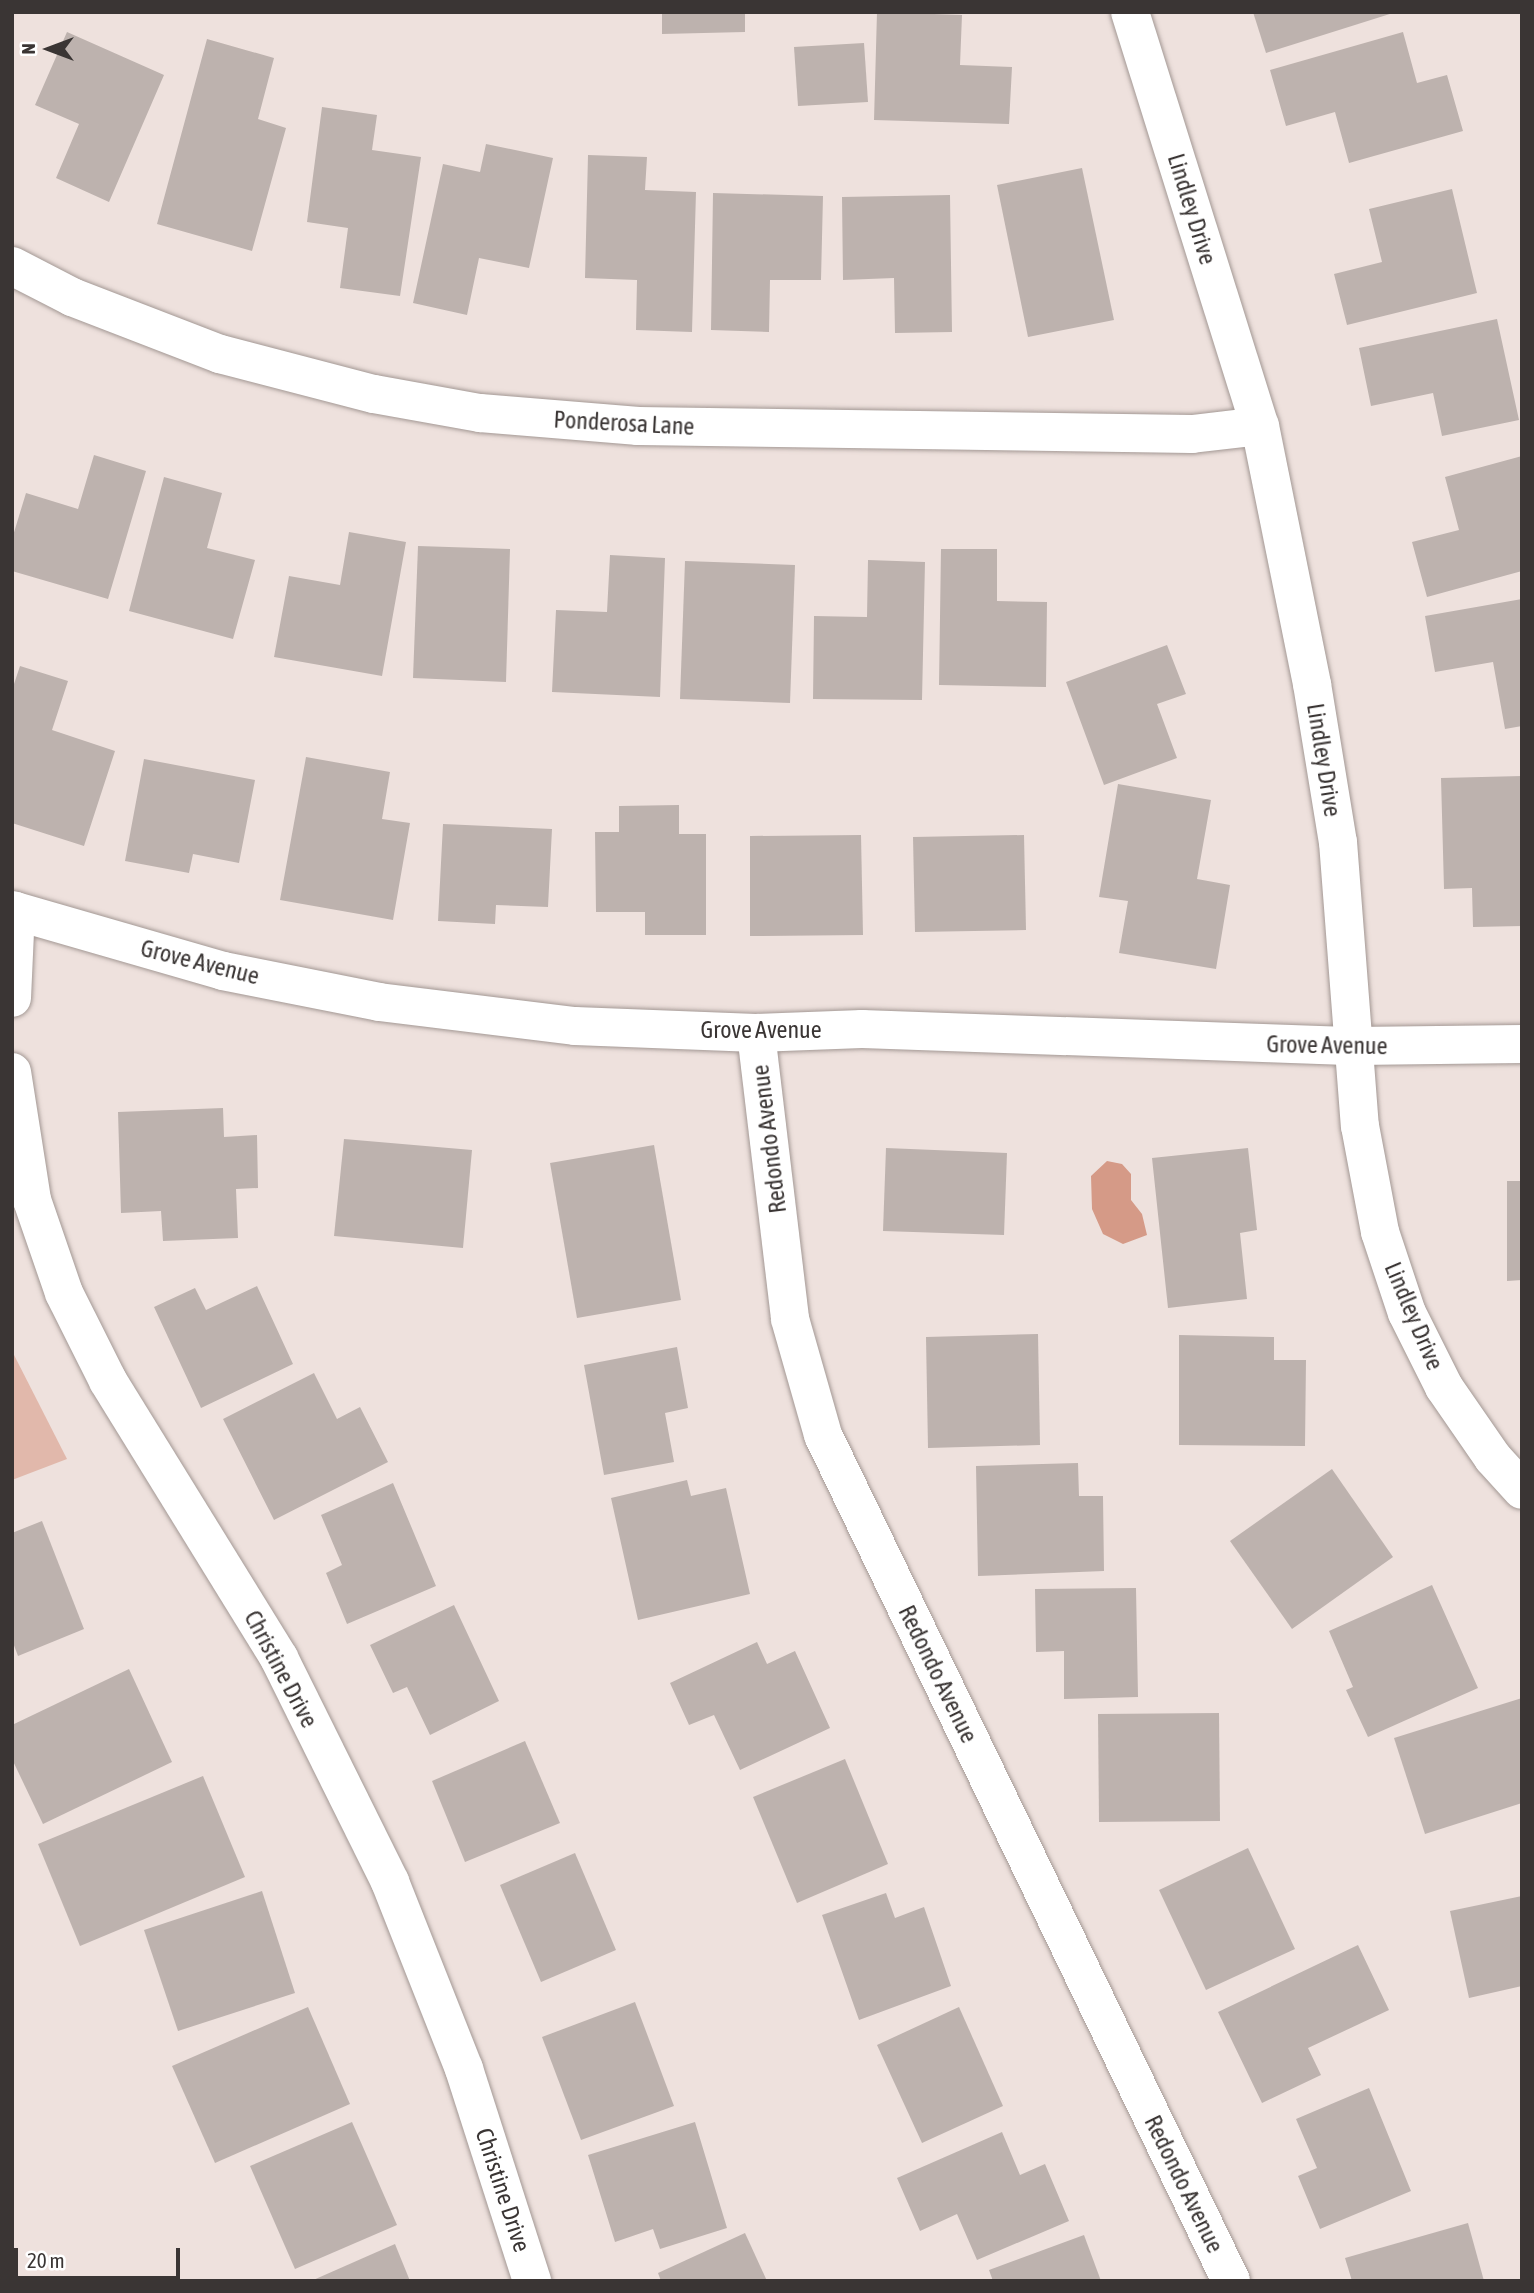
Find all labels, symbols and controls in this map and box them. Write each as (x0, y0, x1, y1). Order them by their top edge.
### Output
north arrow (14, 14, 84, 84)
text: N (17, 43, 39, 55)
street label: Lindley Drive (1162, 150, 1222, 268)
street label: Ponderosa Lane (553, 405, 695, 441)
street label: Lindley Drive (1301, 701, 1347, 819)
street label: Grove Avenue (138, 933, 262, 991)
street label: Grove Avenue (700, 1016, 822, 1044)
street label: Grove Avenue (1266, 1030, 1388, 1060)
street label: Redondo Avenue (746, 1063, 792, 1215)
street label: Lindley Drive (1378, 1258, 1450, 1374)
street label: Redondo Avenue (892, 1601, 984, 1747)
street label: Christine Drive (238, 1606, 324, 1732)
street label: Redondo Avenue (1138, 2111, 1230, 2257)
street label: Christine Drive (469, 2125, 537, 2255)
scale bar (18, 2234, 184, 2278)
text: 20 m (27, 2248, 65, 2272)

